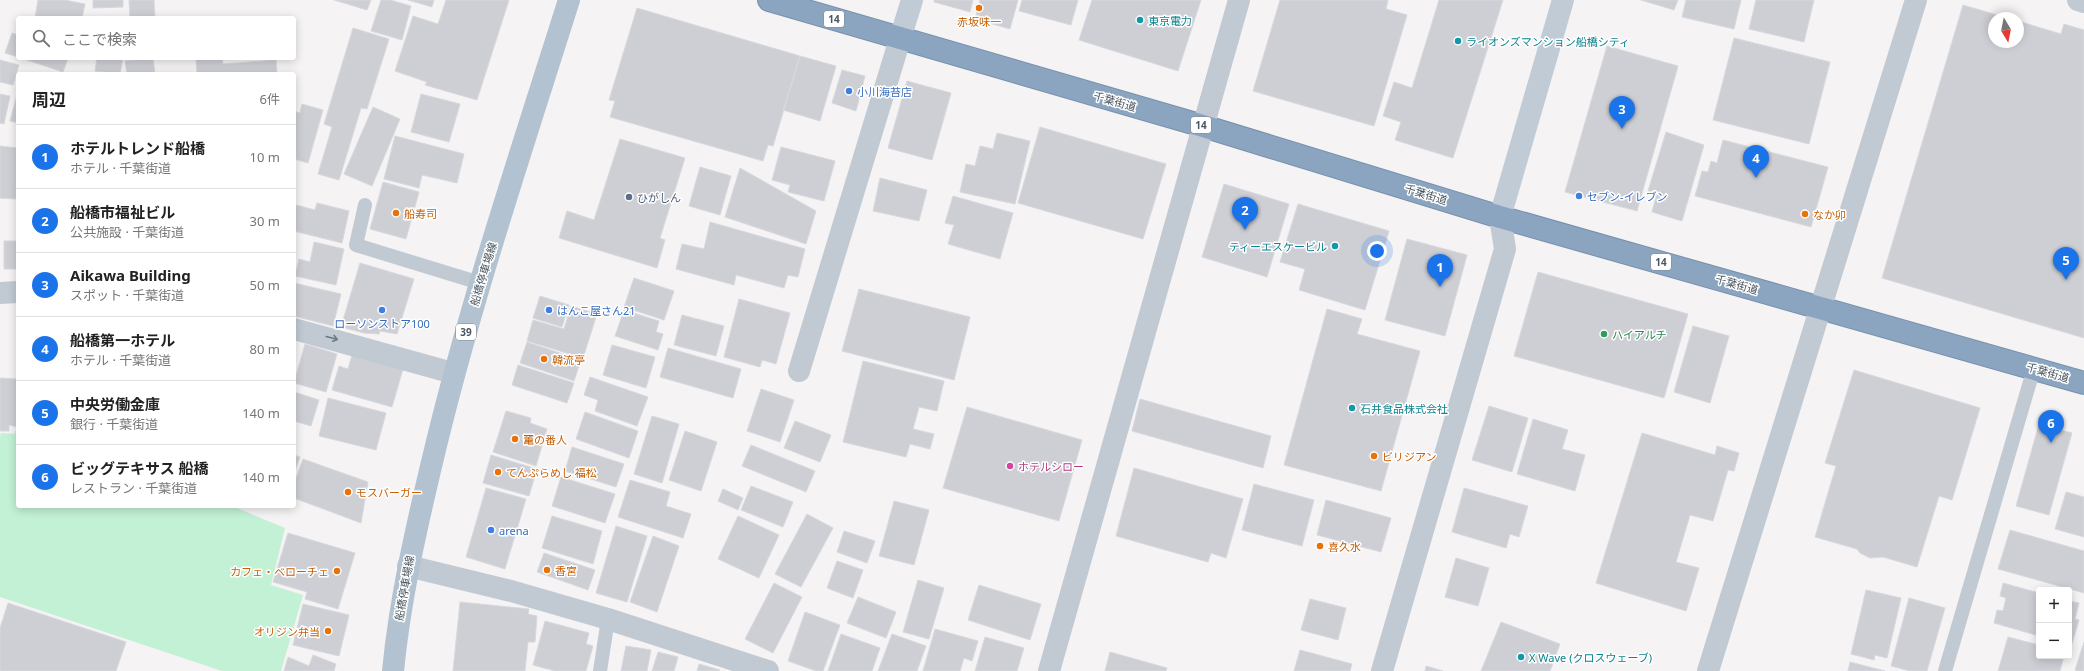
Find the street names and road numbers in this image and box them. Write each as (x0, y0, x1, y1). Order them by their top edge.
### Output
road number: 14 (824, 11, 844, 27)
street label: 千葉街道 (1092, 88, 1138, 114)
road number: 14 (1191, 117, 1211, 133)
street label: 千葉街道 (1403, 180, 1449, 208)
street label: 船橋停車場線 (466, 240, 500, 308)
road number: 14 (1651, 254, 1671, 270)
street label: 千葉街道 (1714, 271, 1760, 297)
road number: 39 (456, 324, 476, 340)
street label: 千葉街道 (2025, 359, 2071, 385)
street label: 船橋停車場線 (391, 554, 417, 622)

